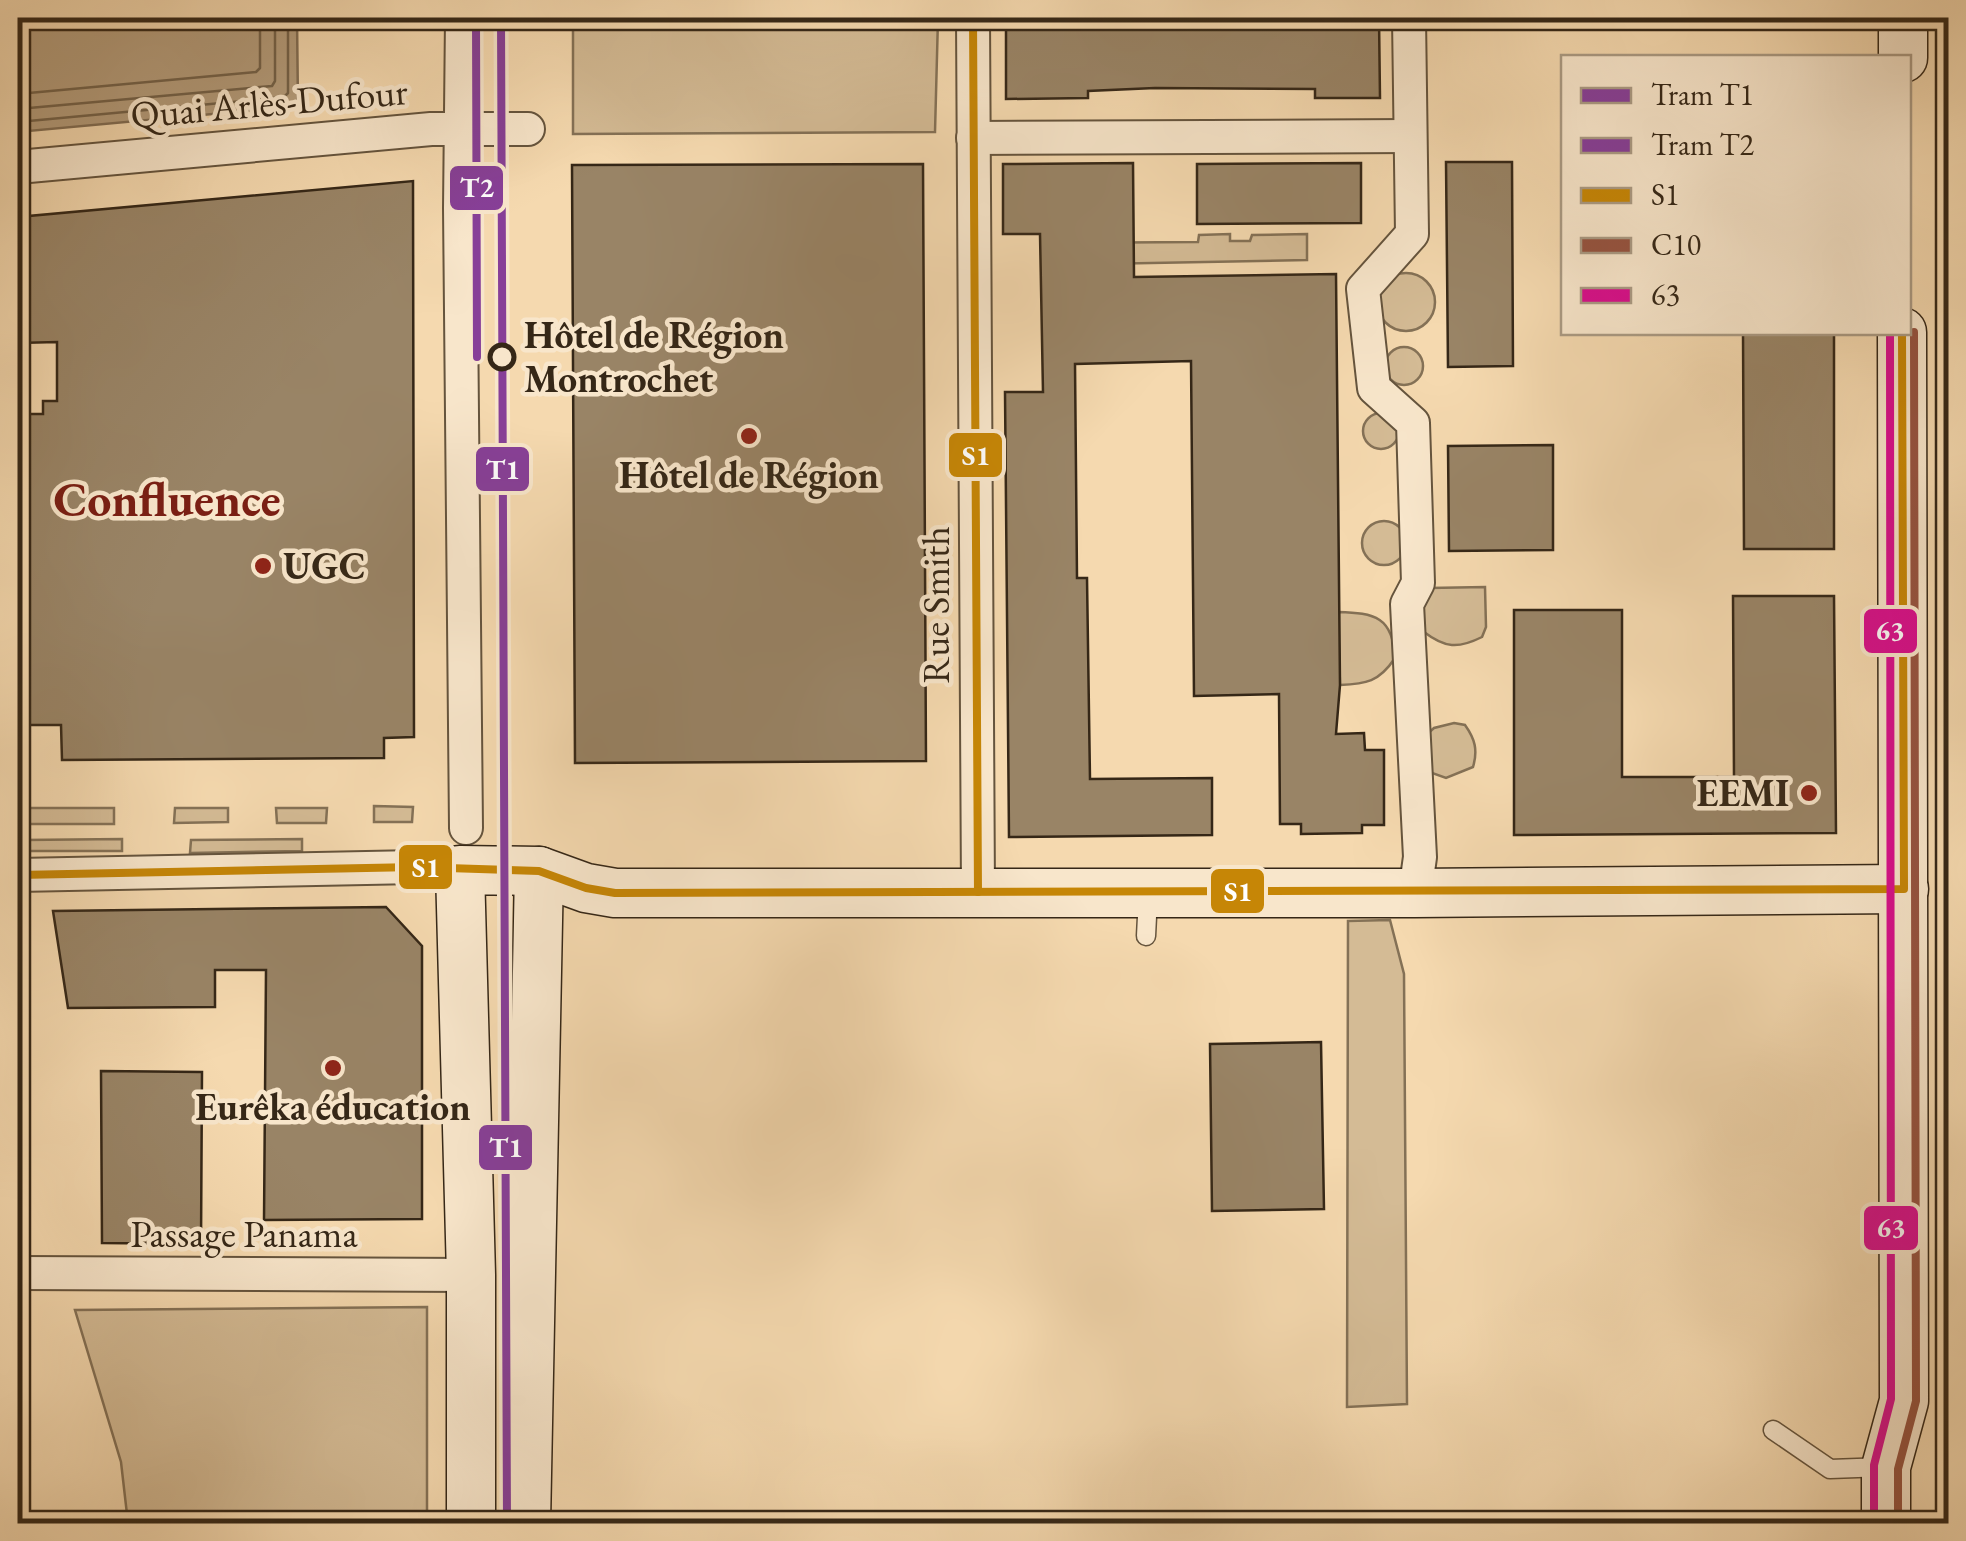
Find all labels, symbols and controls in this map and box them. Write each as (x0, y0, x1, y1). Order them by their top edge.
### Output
legend (1561, 55, 1911, 335)
street label: Quai Arlès-Dufour (128, 66, 410, 139)
text: Tram T1 (1651, 75, 1754, 114)
text: Tram T2 (1651, 125, 1755, 164)
line badge: T2 (448, 164, 505, 212)
text: T2 (460, 169, 494, 205)
text: S1 (1651, 175, 1679, 214)
text: C10 (1651, 225, 1701, 264)
text: 63 (1651, 275, 1680, 314)
place label: Hôtel de Région Montrochet (524, 310, 784, 403)
marker: Hôtel de Région Montrochet (489, 344, 515, 370)
marker: Hôtel de Région (738, 425, 760, 447)
line badge: S1 (947, 431, 1004, 479)
text: S1 (962, 437, 990, 473)
line badge: T1 (474, 445, 531, 493)
place label: Hôtel de Région (619, 450, 879, 499)
text: T1 (486, 451, 520, 487)
district label: Confluence (53, 468, 281, 530)
street label: Rue Smith (911, 526, 960, 684)
place label: UGC (283, 541, 366, 590)
marker: UGC (252, 555, 274, 577)
line badge: 63 (1862, 607, 1919, 655)
text: 63 (1875, 612, 1905, 648)
place label: EEMI (1697, 768, 1789, 817)
marker: EEMI (1798, 782, 1820, 804)
line badge: S1 (397, 843, 454, 891)
text: S1 (412, 849, 440, 885)
line badge: S1 (1209, 867, 1266, 915)
text: S1 (1224, 873, 1252, 909)
marker: Eurêka éducation (322, 1057, 344, 1079)
place label: Eurêka éducation (195, 1082, 471, 1131)
line badge: T1 (477, 1123, 534, 1172)
text: T1 (489, 1129, 523, 1165)
line badge: 63 (1862, 1204, 1920, 1252)
street label: Passage Panama (130, 1209, 358, 1258)
text: 63 (1876, 1209, 1906, 1245)

